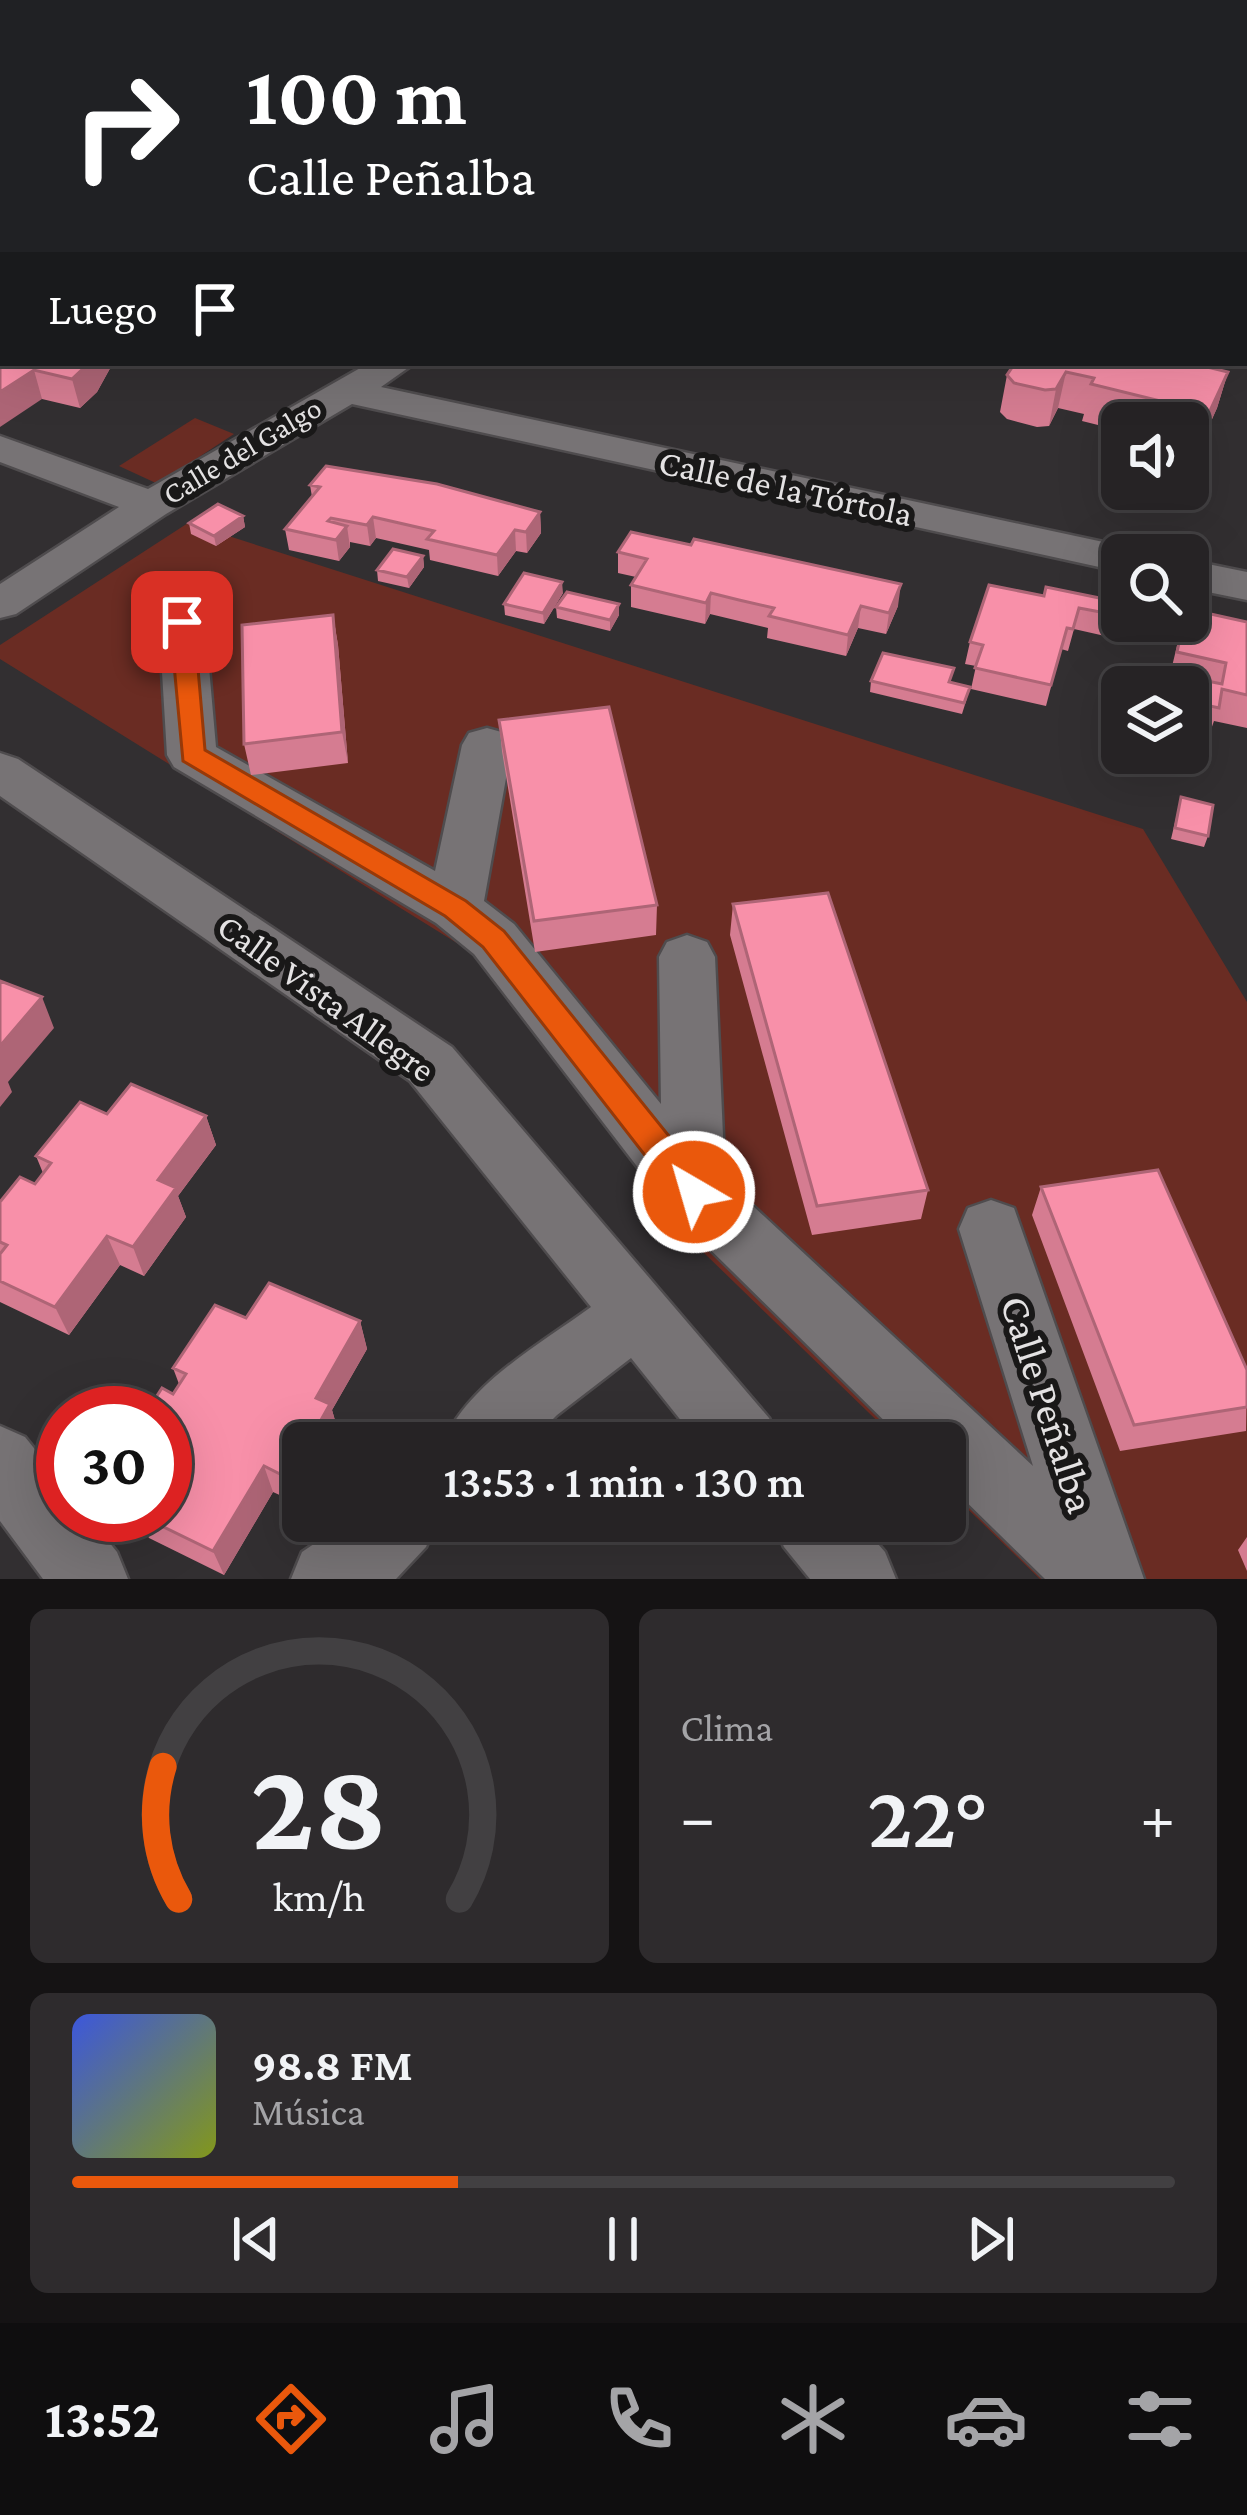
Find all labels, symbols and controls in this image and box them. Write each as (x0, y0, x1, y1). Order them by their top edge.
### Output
icon: right (48, 48, 204, 204)
text: 100 m (246, 49, 467, 142)
text: Calle Peñalba (246, 147, 536, 207)
icon: arrive (182, 276, 248, 342)
text: Luego (48, 284, 158, 334)
street label: Calle del Galgo (157, 390, 327, 512)
map controls (1101, 402, 1209, 774)
button: sound (1101, 402, 1209, 510)
street label: Calle de la Tórtola (655, 442, 916, 534)
button: search (1101, 534, 1209, 642)
pin (131, 571, 233, 673)
icon: arrive (149, 589, 215, 655)
button: layers (1101, 666, 1209, 774)
street label: Calle Vista Allegre (210, 906, 443, 1090)
position arrow (631, 1129, 757, 1255)
street label: Calle Peñalba (991, 1290, 1106, 1518)
speed limit sign: 30 (36, 1386, 192, 1542)
text: 13:53 · 1 min · 130 m (443, 1457, 805, 1507)
text: Clima (681, 1706, 773, 1749)
text: 28 (251, 1736, 387, 1875)
text: 22° (868, 1766, 988, 1866)
text: − (681, 1780, 715, 1853)
text: + (1140, 1780, 1175, 1853)
text: km/h (273, 1873, 365, 1920)
text: 98.8 FM (252, 2040, 413, 2090)
text: Música (252, 2090, 365, 2133)
icon: previous (223, 2206, 289, 2272)
icon: pause (590, 2206, 656, 2272)
icon: next (958, 2206, 1024, 2272)
icon: directions (249, 2377, 333, 2461)
icon: music (423, 2377, 507, 2461)
icon: phone (597, 2377, 681, 2461)
icon: climate (771, 2377, 855, 2461)
icon: car (944, 2377, 1028, 2461)
icon: filters (1118, 2377, 1202, 2461)
text: 13:52 (45, 2389, 160, 2449)

